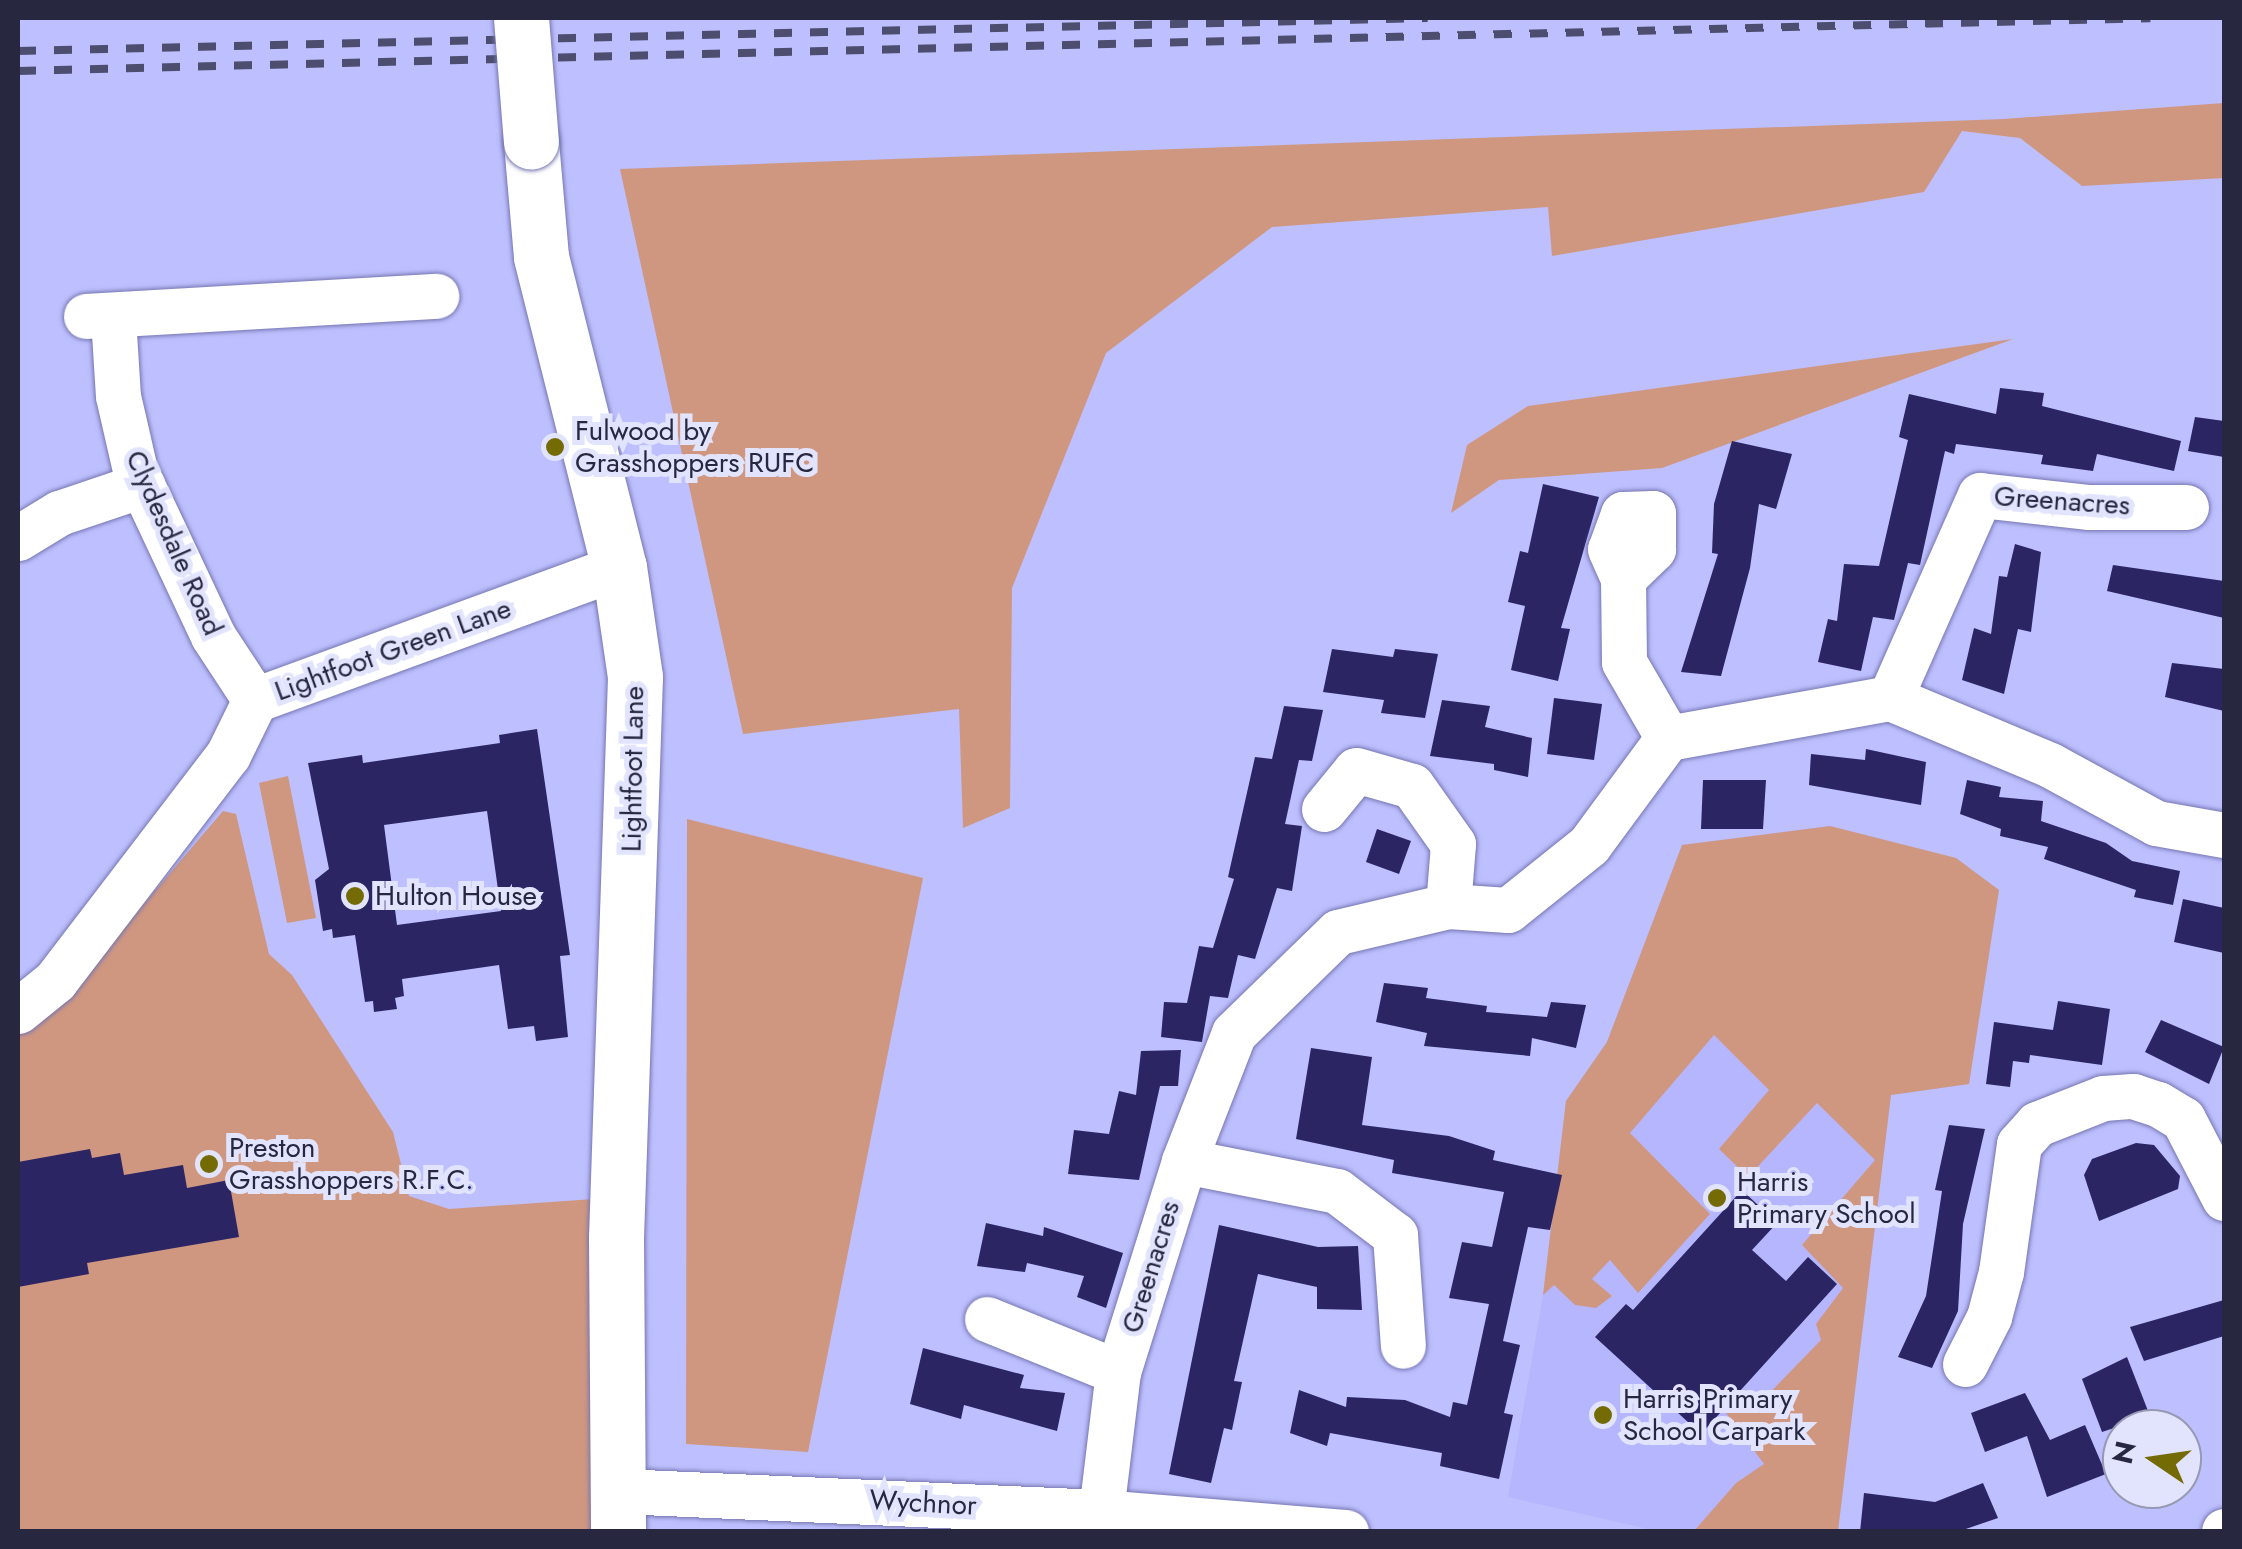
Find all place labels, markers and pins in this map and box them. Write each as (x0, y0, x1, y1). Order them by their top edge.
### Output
place label: Fulwood by Grasshoppers RUFC (575, 414, 814, 480)
marker: Fulwood by Grasshoppers RUFC (544, 436, 566, 458)
place label: Hulton House (375, 879, 537, 913)
marker: Hulton House (344, 885, 366, 907)
place label: Preston Grasshoppers R.F.C. (229, 1131, 474, 1197)
marker: Preston Grasshoppers R.F.C. (198, 1153, 220, 1175)
place label: Harris Primary School (1737, 1165, 1916, 1231)
marker: Harris Primary School (1706, 1187, 1728, 1209)
place label: Harris Primary School Carpark (1623, 1382, 1805, 1448)
marker: Harris Primary School Carpark (1592, 1404, 1614, 1426)

